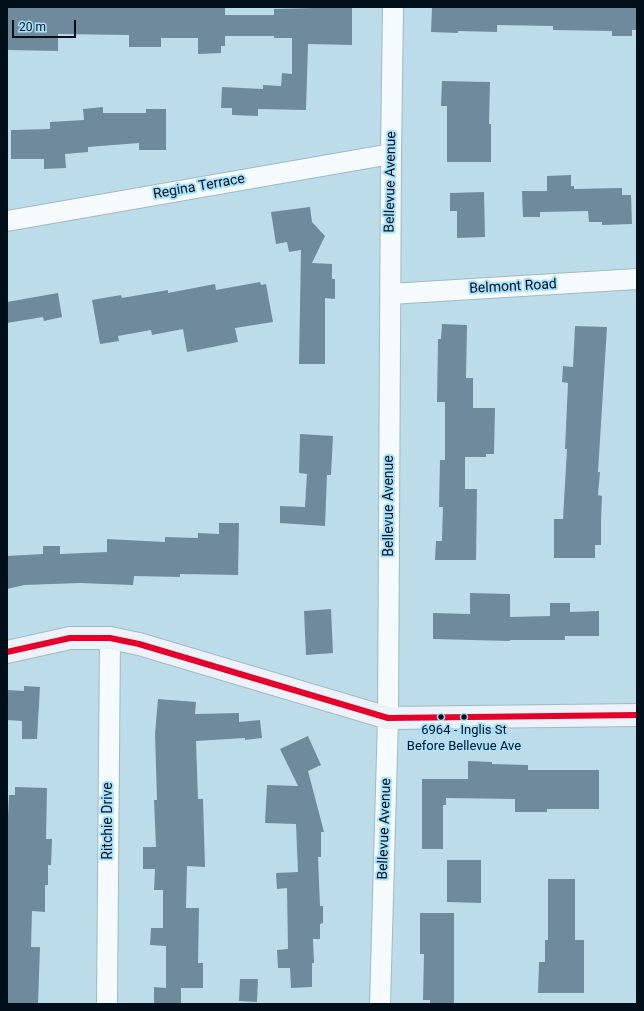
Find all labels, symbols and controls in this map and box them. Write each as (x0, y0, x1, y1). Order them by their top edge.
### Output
scale bar (14, 12, 78, 38)
text: 20 m (19, 20, 46, 34)
street label: Bellevue Avenue (382, 131, 400, 233)
street label: Regina Terrace (152, 171, 246, 203)
street label: Belmont Road (469, 276, 557, 298)
street label: Bellevue Avenue (381, 455, 397, 557)
unlabelled marker (436, 712, 446, 722)
marker: 6964 - Inglis St Before Bellevue Ave (459, 712, 469, 722)
place label: 6964 - Inglis St Before Bellevue Ave (407, 723, 521, 754)
street label: Bellevue Avenue (375, 778, 395, 880)
street label: Ritchie Drive (100, 782, 116, 860)

